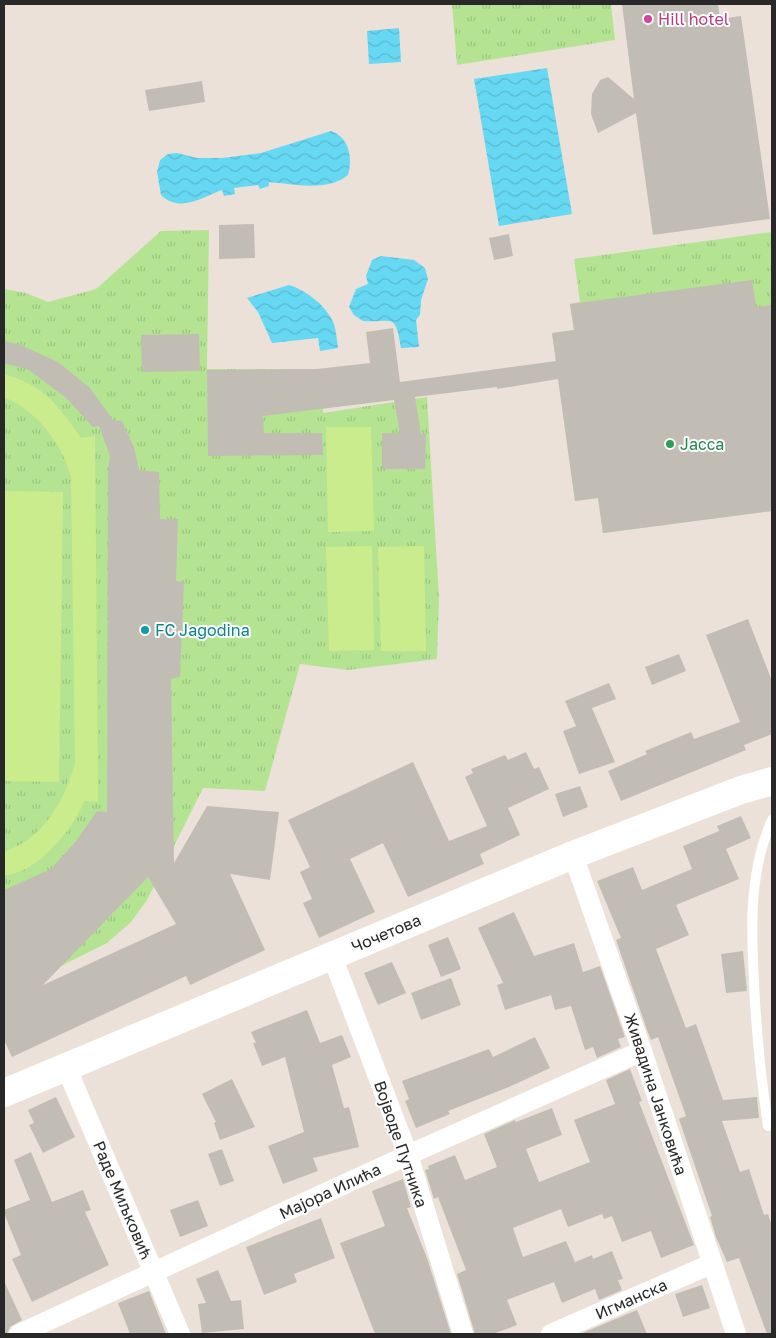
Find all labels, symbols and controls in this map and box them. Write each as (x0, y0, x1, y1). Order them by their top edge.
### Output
place label: Hill hotel (658, 9, 729, 29)
marker: Hill hotel (642, 13, 654, 25)
place label: Јасса (680, 434, 724, 454)
marker: Јасса (664, 438, 676, 450)
place label: FC Jagodina (155, 620, 250, 640)
marker: FC Jagodina (139, 624, 151, 636)
street label: Чочетова (348, 909, 424, 957)
street label: Живадина Јанковића (620, 1010, 692, 1178)
street label: Војводе Путника (370, 1078, 432, 1210)
street label: Раде Миљковић (89, 1138, 157, 1262)
street label: Мајора Илића (276, 1159, 384, 1223)
street label: Игманска (592, 1274, 670, 1324)

